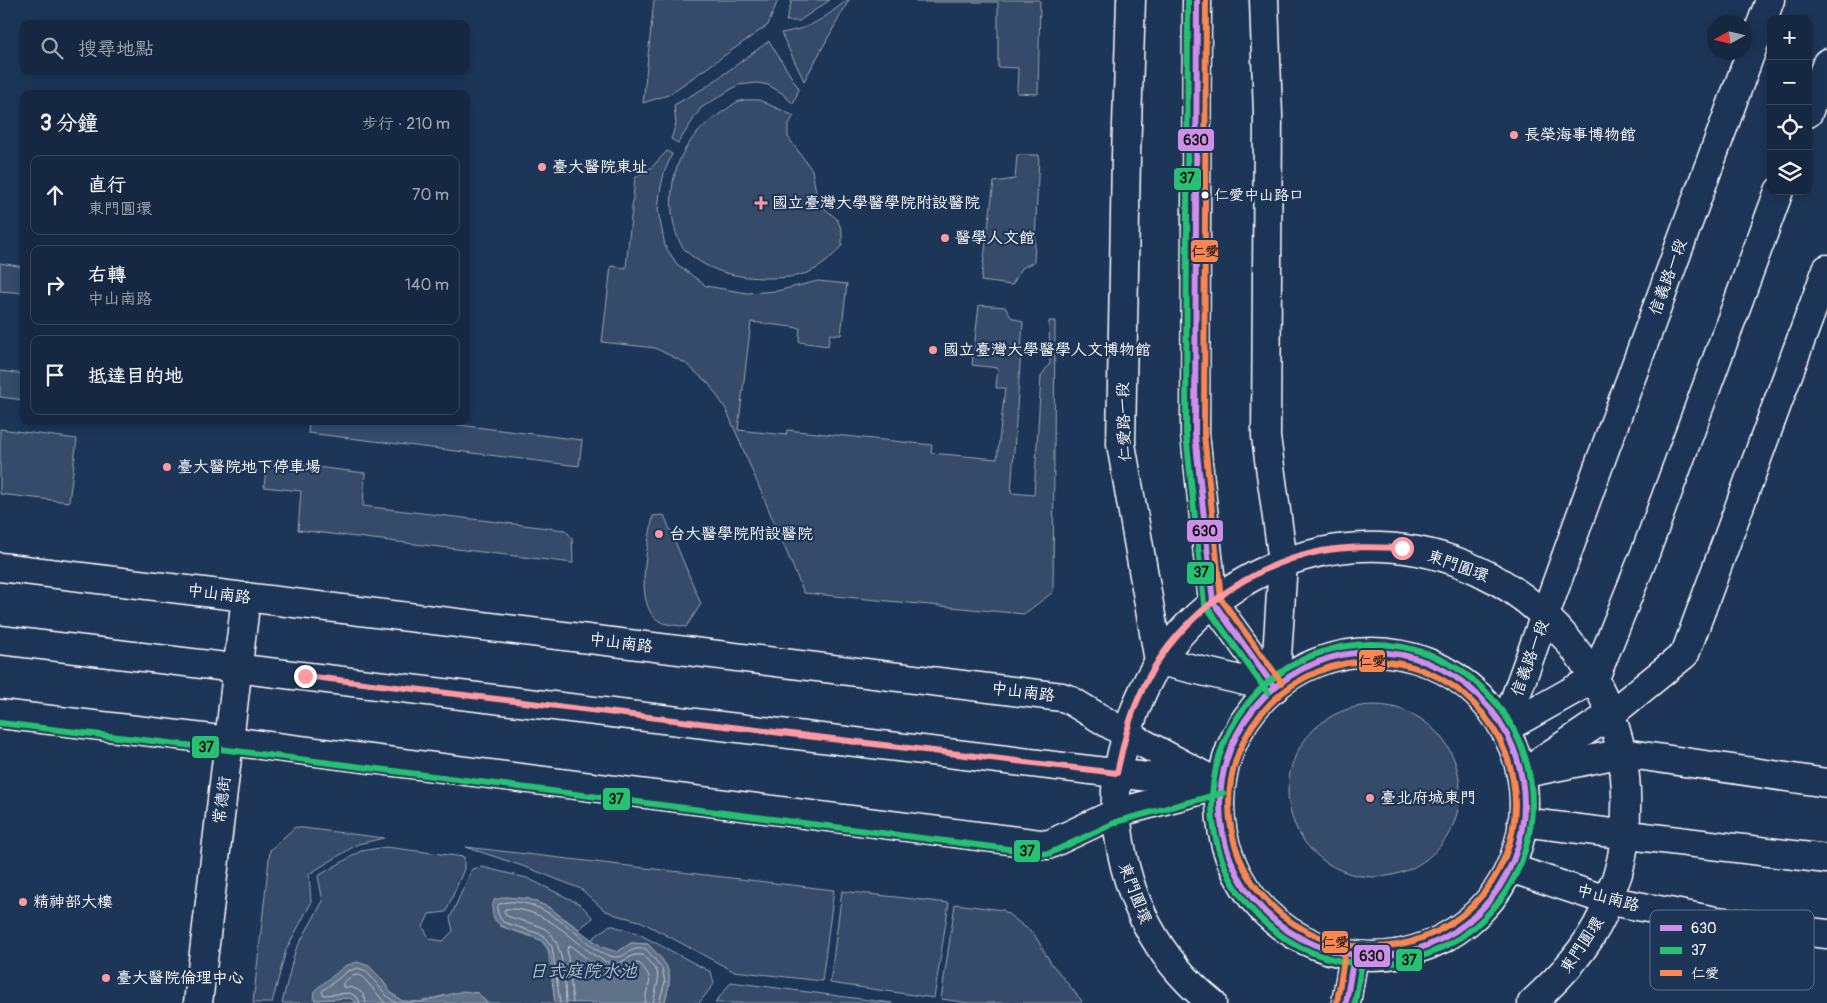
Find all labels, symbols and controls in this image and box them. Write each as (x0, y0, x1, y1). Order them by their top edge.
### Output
north arrow (1707, 15, 1752, 60)
map controls (1767, 15, 1812, 195)
button: + (1767, 15, 1812, 60)
search box (20, 20, 470, 75)
icon: search (38, 34, 66, 62)
text: 搜尋地點 (78, 37, 154, 61)
button: − (1767, 60, 1812, 105)
button: locate (1767, 105, 1812, 150)
text: 3 分鐘 (40, 110, 98, 137)
text: 步行 · 210 m (362, 114, 450, 134)
place label: 長榮海事博物館 (1524, 125, 1636, 145)
line badge: 630 (1177, 128, 1215, 152)
marker: 長榮海事博物館 (1508, 129, 1520, 141)
text: 630 (1183, 132, 1209, 149)
button: layers (1767, 150, 1812, 195)
place label: 臺大醫院東址 (552, 157, 648, 177)
marker: 臺大醫院東址 (536, 161, 548, 173)
line badge: 37 (1173, 167, 1202, 191)
text: 37 (1179, 170, 1195, 187)
text: 直行 (88, 173, 126, 197)
icon: ahead (41, 181, 69, 209)
text: 70 m (412, 185, 449, 205)
place label: 仁愛中山路口 (1214, 186, 1304, 205)
marker: 仁愛中山路口 (1200, 190, 1210, 200)
place label: 國立臺灣大學醫學院附設醫院 (772, 193, 980, 213)
marker: 國立臺灣大學醫學院附設醫院 (754, 196, 768, 210)
text: 東門圓環 (88, 199, 152, 219)
place label: 醫學人文館 (955, 228, 1035, 248)
marker: 醫學人文館 (939, 232, 951, 244)
street label: 信義路一段 (1645, 236, 1691, 318)
line badge: 仁愛 (1190, 239, 1219, 263)
text: 仁愛 (1191, 243, 1219, 260)
text: 右轉 (88, 263, 126, 287)
icon: right (41, 271, 69, 299)
text: 140 m (405, 275, 449, 295)
text: 中山南路 (88, 289, 152, 309)
place label: 國立臺灣大學醫學人文博物館 (943, 340, 1151, 360)
marker: 國立臺灣大學醫學人文博物館 (927, 344, 939, 356)
icon: arrive (41, 361, 69, 389)
text: 抵達目的地 (88, 364, 183, 388)
street label: 仁愛路一段 (1113, 382, 1135, 462)
place label: 臺大醫院地下停車場 (177, 457, 321, 477)
marker: 臺大醫院地下停車場 (161, 461, 173, 473)
line badge: 630 (1186, 519, 1224, 543)
text: 630 (1192, 523, 1218, 540)
place label: 台大醫學院附設醫院 (669, 524, 813, 544)
marker: 台大醫學院附設醫院 (653, 528, 665, 540)
route start (1391, 537, 1414, 560)
street label: 東門圓環 (1425, 546, 1492, 587)
line badge: 37 (1186, 561, 1215, 585)
text: 37 (1193, 564, 1209, 581)
street label: 中山南路 (186, 580, 252, 608)
street label: 信義路一段 (1507, 617, 1553, 699)
street label: 中山南路 (588, 629, 654, 657)
line badge: 仁愛 (1358, 649, 1386, 673)
text: 仁愛 (1358, 653, 1386, 670)
route end (294, 665, 317, 688)
street label: 中山南路 (990, 678, 1056, 706)
line badge: 37 (191, 735, 220, 759)
text: 37 (198, 739, 214, 756)
street label: 常德街 (209, 775, 235, 825)
line badge: 37 (602, 787, 631, 811)
place label: 臺北府城東門 (1380, 788, 1476, 808)
text: 37 (608, 791, 624, 808)
marker: 臺北府城東門 (1364, 792, 1376, 804)
line badge: 37 (1013, 839, 1041, 863)
text: 37 (1019, 843, 1035, 860)
street label: 東門圓環 (1114, 860, 1156, 927)
street label: 中山南路 (1574, 880, 1642, 916)
place label: 精神部大樓 (33, 892, 113, 912)
marker: 精神部大樓 (17, 896, 29, 908)
legend (1650, 910, 1814, 990)
street label: 東門圓環 (1556, 912, 1609, 977)
text: 630 (1691, 920, 1717, 937)
line badge: 仁愛 (1321, 930, 1349, 954)
text: 仁愛 (1321, 934, 1349, 951)
text: 37 (1691, 942, 1707, 959)
line badge: 630 (1353, 944, 1391, 968)
text: 630 (1359, 948, 1385, 965)
line badge: 37 (1395, 948, 1423, 972)
text: 37 (1401, 952, 1417, 969)
water label: 日式庭院水池 (529, 960, 638, 983)
text: 仁愛 (1691, 965, 1719, 982)
place label: 臺大醫院倫理中心 (116, 968, 244, 988)
marker: 臺大醫院倫理中心 (100, 972, 112, 984)

